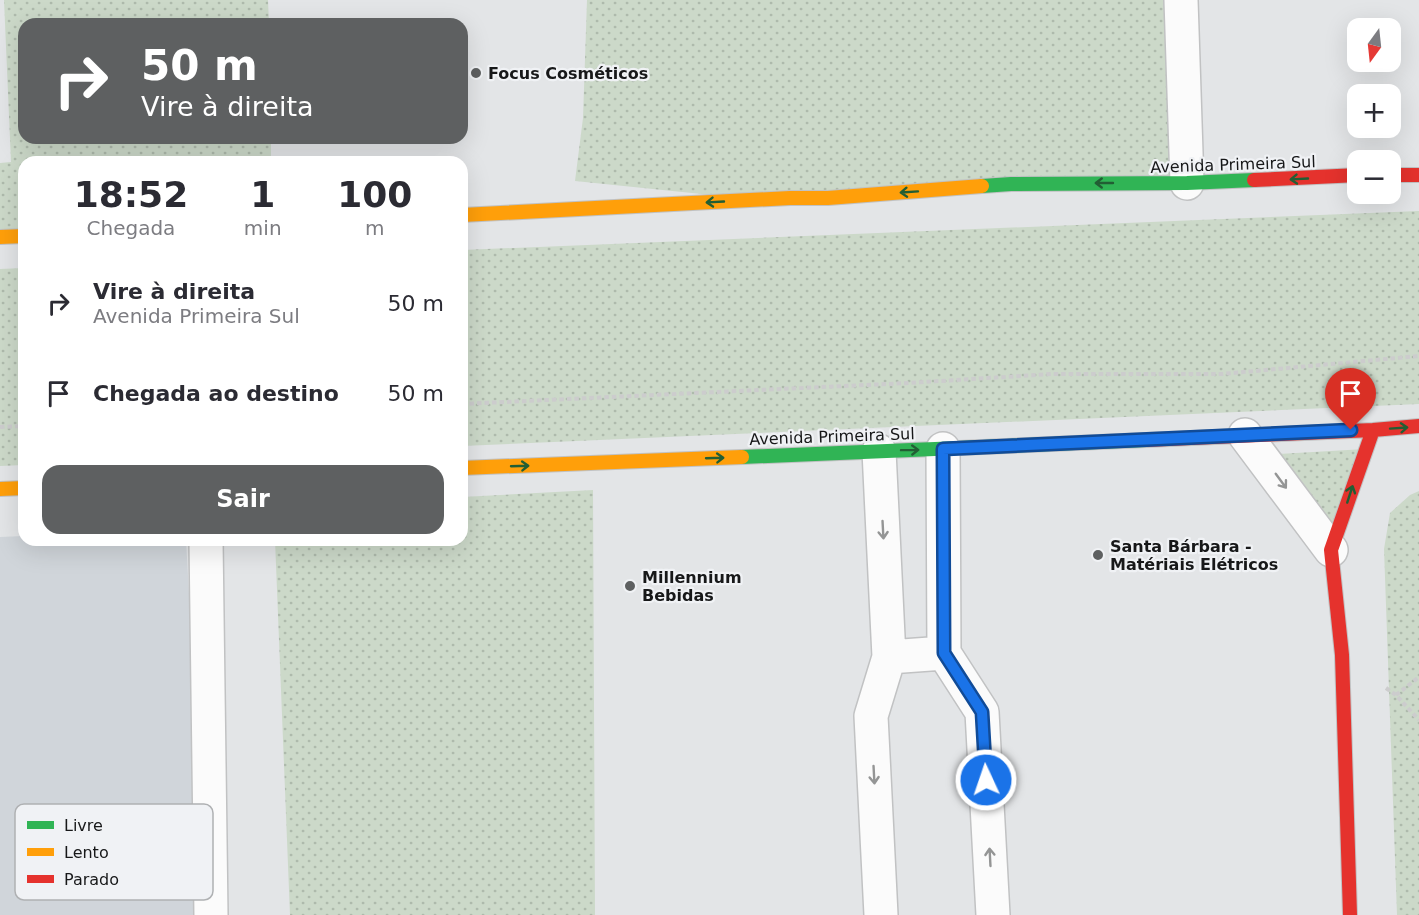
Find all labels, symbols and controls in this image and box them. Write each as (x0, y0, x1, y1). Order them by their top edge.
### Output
north arrow (1347, 18, 1401, 72)
map controls (1347, 18, 1401, 204)
text: 50 m (141, 41, 258, 90)
icon: right (42, 42, 120, 120)
place label: Focus Cosméticos (488, 64, 648, 83)
marker: Focus Cosméticos (469, 66, 483, 80)
button: + (1347, 84, 1401, 138)
text: Vire à direita (141, 91, 314, 122)
button: − (1347, 150, 1401, 204)
street label: Avenida Primeira Sul (1150, 152, 1316, 177)
one-way arrow (1290, 173, 1310, 184)
text: 18:52 (74, 174, 188, 215)
text: 1 (250, 174, 275, 215)
text: 100 (337, 174, 412, 215)
one-way arrow (1095, 177, 1115, 189)
one-way arrow (900, 186, 920, 197)
one-way arrow (705, 197, 725, 208)
text: Chegada (86, 216, 175, 240)
text: min (244, 216, 282, 240)
text: m (365, 216, 385, 240)
text: Vire à direita (93, 279, 255, 304)
icon: right (42, 287, 75, 320)
text: 50 m (388, 291, 444, 316)
text: Avenida Primeira Sul (93, 304, 300, 328)
pin (1325, 368, 1376, 430)
icon: arrive (42, 377, 75, 410)
icon: arrive (1334, 377, 1367, 410)
text: Chegada ao destino (93, 381, 339, 406)
text: 50 m (388, 381, 444, 406)
one-way arrow (1388, 422, 1408, 433)
street label: Avenida Primeira Sul (749, 424, 915, 449)
one-way arrow (900, 444, 920, 456)
one-way arrow (705, 452, 725, 463)
one-way arrow (510, 460, 530, 471)
button: Sair (42, 465, 444, 534)
one-way arrow (1274, 473, 1287, 489)
one-way arrow (1345, 485, 1356, 504)
one-way arrow (878, 519, 889, 539)
place label: Santa Bárbara - Matériais Elétricos (1110, 537, 1278, 574)
marker: Santa Bárbara - Matériais Elétricos (1091, 548, 1105, 562)
place label: Millennium Bebidas (642, 568, 742, 605)
marker: Millennium Bebidas (623, 579, 637, 593)
position arrow (954, 748, 1018, 812)
one-way arrow (868, 764, 879, 784)
legend (15, 804, 213, 900)
text: Livre (64, 816, 103, 835)
text: Lento (64, 843, 109, 862)
one-way arrow (984, 847, 995, 867)
text: Parado (64, 870, 119, 889)

